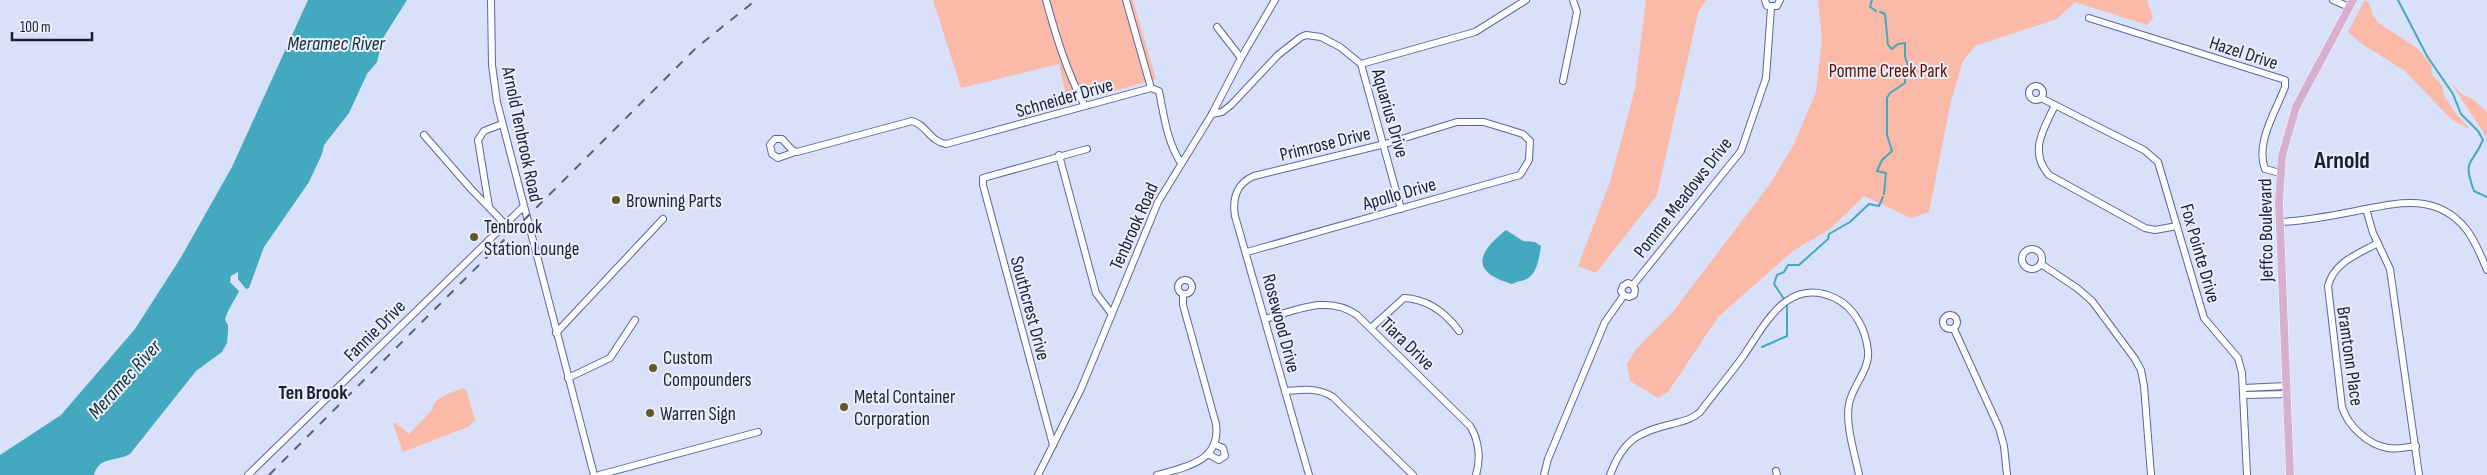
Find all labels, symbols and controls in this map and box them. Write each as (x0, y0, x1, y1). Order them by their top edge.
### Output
scale bar (12, 10, 92, 42)
text: 100 m (20, 18, 51, 37)
water label: Meramec River (287, 32, 386, 56)
street label: Hazel Drive (2206, 32, 2281, 75)
park label: Pomme Creek Park (1829, 60, 1948, 83)
street label: Arnold Tenbrook Road (496, 64, 547, 204)
street label: Aquarius Drive (1366, 65, 1413, 161)
street label: Schneider Drive (1013, 74, 1116, 123)
street label: Primrose Drive (1278, 122, 1373, 167)
street label: Pomme Meadows Drive (1629, 133, 1737, 263)
district label: Arnold (2313, 146, 2370, 175)
street label: Apollo Drive (1359, 173, 1439, 216)
street label: Jeffco Boulevard (2254, 178, 2279, 283)
street label: Tenbrook Road (1105, 179, 1164, 274)
place label: Browning Parts (626, 190, 722, 213)
marker: Browning Parts (610, 194, 622, 206)
street label: Fox Pointe Drive (2174, 201, 2225, 306)
place label: Tenbrook Station Lounge (484, 216, 579, 261)
marker: Tenbrook Station Lounge (468, 231, 480, 243)
street label: Southcrest Drive (1005, 254, 1055, 363)
street label: Rosewood Drive (1256, 271, 1305, 375)
street label: Fannie Drive (339, 295, 411, 367)
street label: Bramtonn Place (2331, 305, 2368, 407)
street label: Tiara Drive (1375, 312, 1439, 376)
water label: Meramec River (83, 334, 167, 424)
place label: Custom Compounders (663, 347, 752, 392)
marker: Custom Compounders (647, 362, 659, 374)
district label: Ten Brook (278, 381, 348, 405)
place label: Metal Container Corporation (854, 386, 956, 431)
marker: Metal Container Corporation (838, 401, 850, 413)
place label: Warren Sign (660, 403, 736, 426)
marker: Warren Sign (644, 407, 656, 419)

